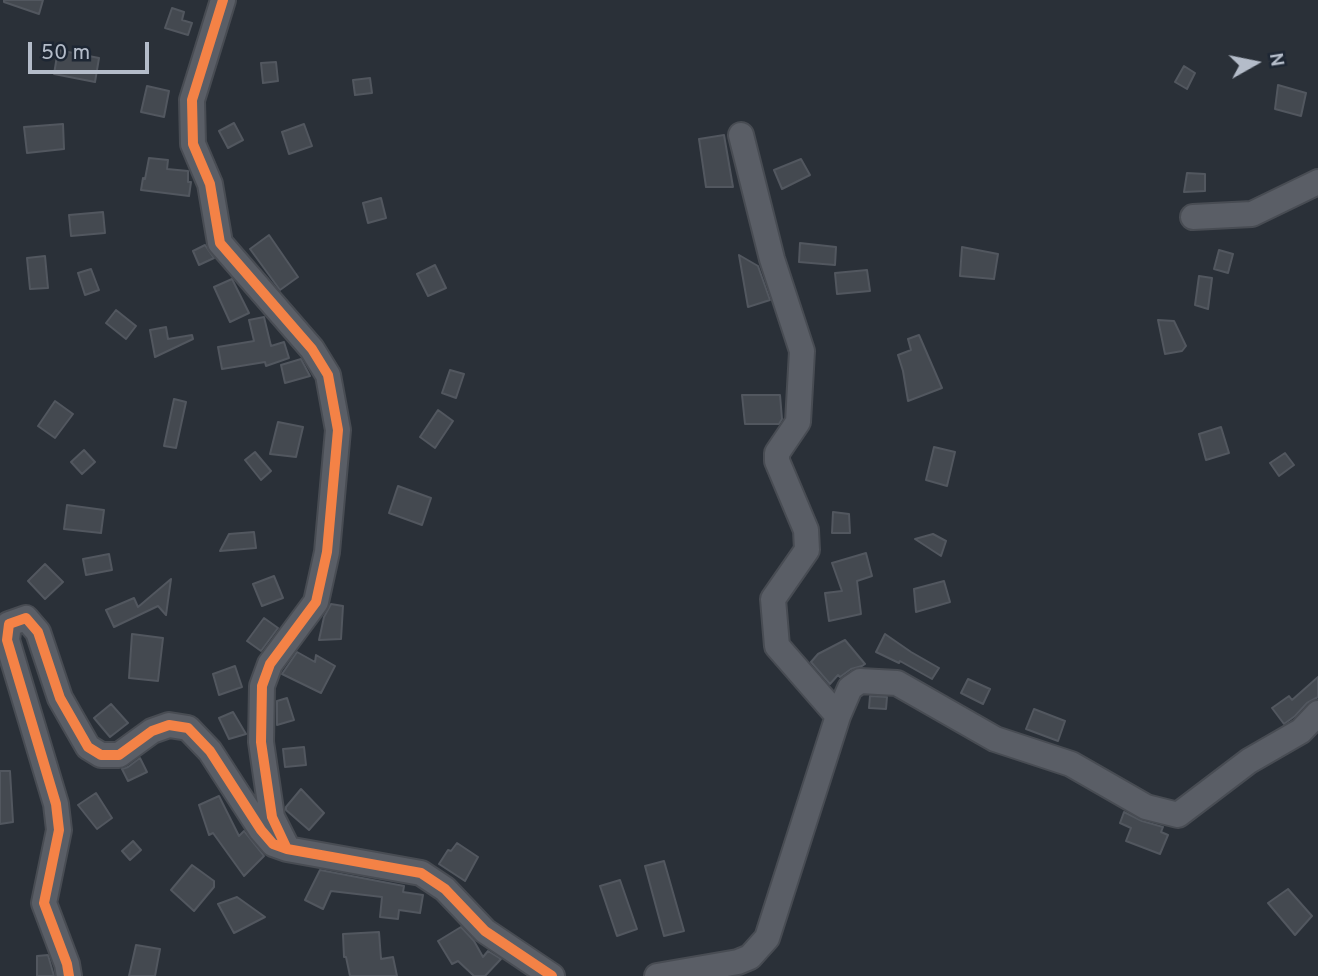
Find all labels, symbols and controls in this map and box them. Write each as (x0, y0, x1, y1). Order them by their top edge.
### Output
scale bar (32, 28, 152, 72)
north arrow (1220, 28, 1290, 98)
text: 50 m (41, 40, 90, 67)
text: N (1263, 51, 1289, 68)

